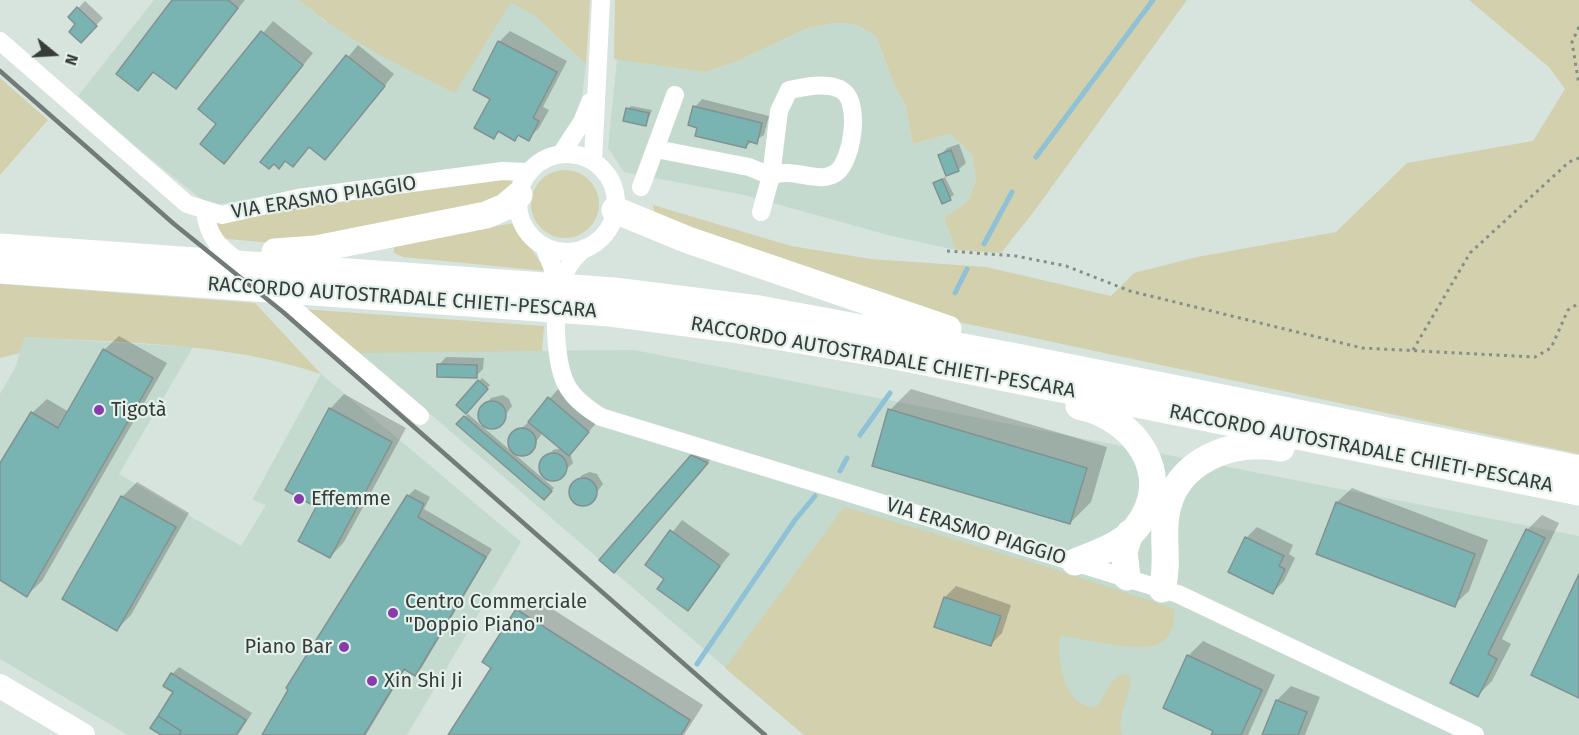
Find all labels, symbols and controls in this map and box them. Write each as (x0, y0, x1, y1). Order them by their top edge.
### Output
north arrow (24, 24, 84, 84)
text: N (61, 52, 82, 68)
street label: VIA ERASMO PIAGGIO (230, 172, 418, 224)
street label: RACCORDO AUTOSTRADALE CHIETI-PESCARA (206, 272, 598, 324)
street label: RACCORDO AUTOSTRADALE CHIETI-PESCARA (689, 312, 1077, 404)
place label: Tigotà (111, 398, 167, 422)
street label: RACCORDO AUTOSTRADALE CHIETI-PESCARA (1167, 400, 1555, 498)
marker: Tigotà (92, 403, 106, 417)
place label: Effemme (311, 487, 391, 511)
marker: Effemme (292, 492, 306, 506)
street label: VIA ERASMO PIAGGIO (883, 493, 1069, 571)
place label: Centro Commerciale "Doppio Piano" (405, 590, 587, 637)
marker: Centro Commerciale "Doppio Piano" (386, 606, 400, 620)
place label: Piano Bar (244, 635, 332, 659)
marker: Piano Bar (337, 640, 351, 654)
place label: Xin Shi Ji (384, 669, 463, 693)
marker: Xin Shi Ji (365, 674, 379, 688)

